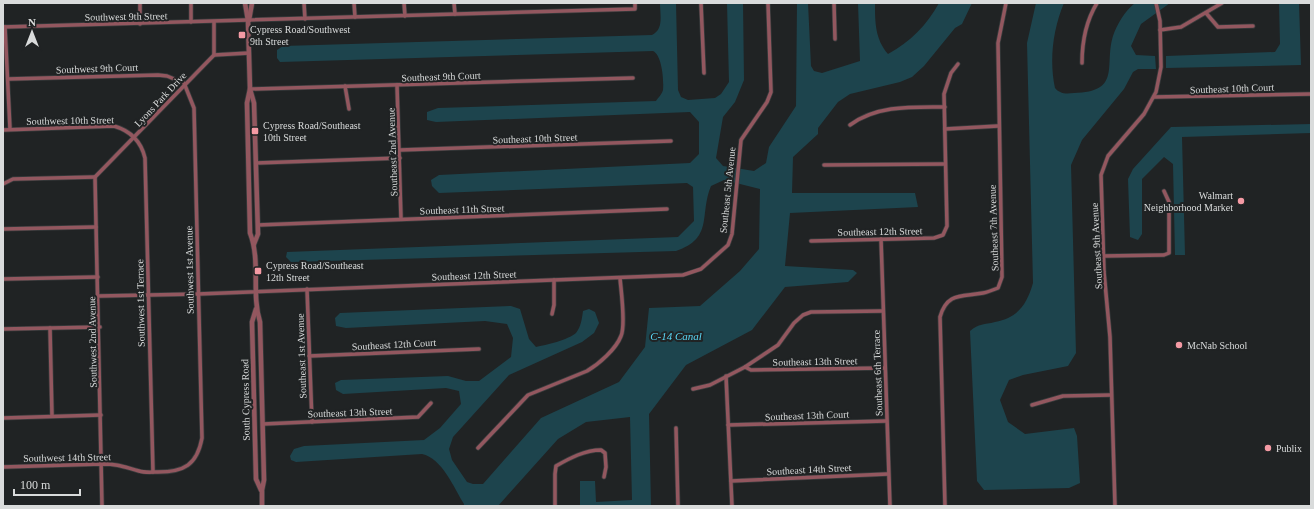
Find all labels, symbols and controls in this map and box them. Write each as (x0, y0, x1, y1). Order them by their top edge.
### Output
street label: Southwest 9th Street (85, 10, 168, 23)
north arrow (12, 12, 52, 52)
text: N (28, 16, 36, 28)
place label: Cypress Road/Southwest 9th Street (250, 24, 351, 47)
marker: Cypress Road/Southwest 9th Street (237, 30, 247, 40)
street label: Southwest 9th Court (56, 62, 139, 75)
street label: Lyons Park Drive (132, 69, 189, 129)
street label: Southeast 9th Court (401, 70, 481, 83)
street label: Southeast 10th Court (1190, 82, 1275, 95)
street label: Southeast 2nd Avenue (385, 107, 400, 196)
street label: Southwest 10th Street (26, 114, 114, 127)
place label: Cypress Road/Southeast 10th Street (263, 120, 361, 143)
marker: Cypress Road/Southeast 10th Street (250, 126, 260, 136)
street label: Southeast 10th Street (492, 132, 578, 145)
street label: Southeast 5th Avenue (718, 146, 738, 234)
street label: Southeast 7th Avenue (986, 184, 1001, 271)
place label: Walmart Neighborhood Market (1144, 190, 1233, 213)
marker: Walmart Neighborhood Market (1236, 196, 1246, 206)
street label: Southeast 9th Avenue (1089, 202, 1104, 289)
street label: Southeast 11th Street (420, 203, 505, 216)
street label: Southwest 1st Avenue (183, 225, 196, 314)
street label: Southeast 12th Street (837, 225, 923, 238)
street label: Southwest 1st Terrace (134, 258, 147, 347)
place label: Cypress Road/Southeast 12th Street (266, 260, 364, 283)
marker: Cypress Road/Southeast 12th Street (253, 266, 263, 276)
street label: Southeast 12th Street (431, 269, 517, 282)
street label: Southwest 2nd Avenue (86, 296, 99, 388)
street label: Southeast 1st Avenue (294, 313, 308, 399)
street label: Southeast 6th Terrace (870, 329, 885, 416)
water label: C-14 Canal (650, 330, 702, 342)
street label: Southeast 12th Court (352, 337, 437, 352)
marker: McNab School (1174, 340, 1184, 350)
place label: McNab School (1187, 340, 1247, 351)
street label: Southeast 13th Street (772, 355, 858, 368)
street label: South Cypress Road (239, 359, 252, 441)
street label: Southeast 13th Street (307, 406, 393, 419)
street label: Southeast 13th Court (765, 409, 850, 422)
marker: Publix (1263, 443, 1273, 453)
place label: Publix (1276, 443, 1302, 454)
street label: Southwest 14th Street (23, 451, 111, 464)
street label: Southeast 14th Street (766, 462, 852, 477)
scale bar (14, 471, 80, 497)
text: 100 m (20, 478, 51, 492)

